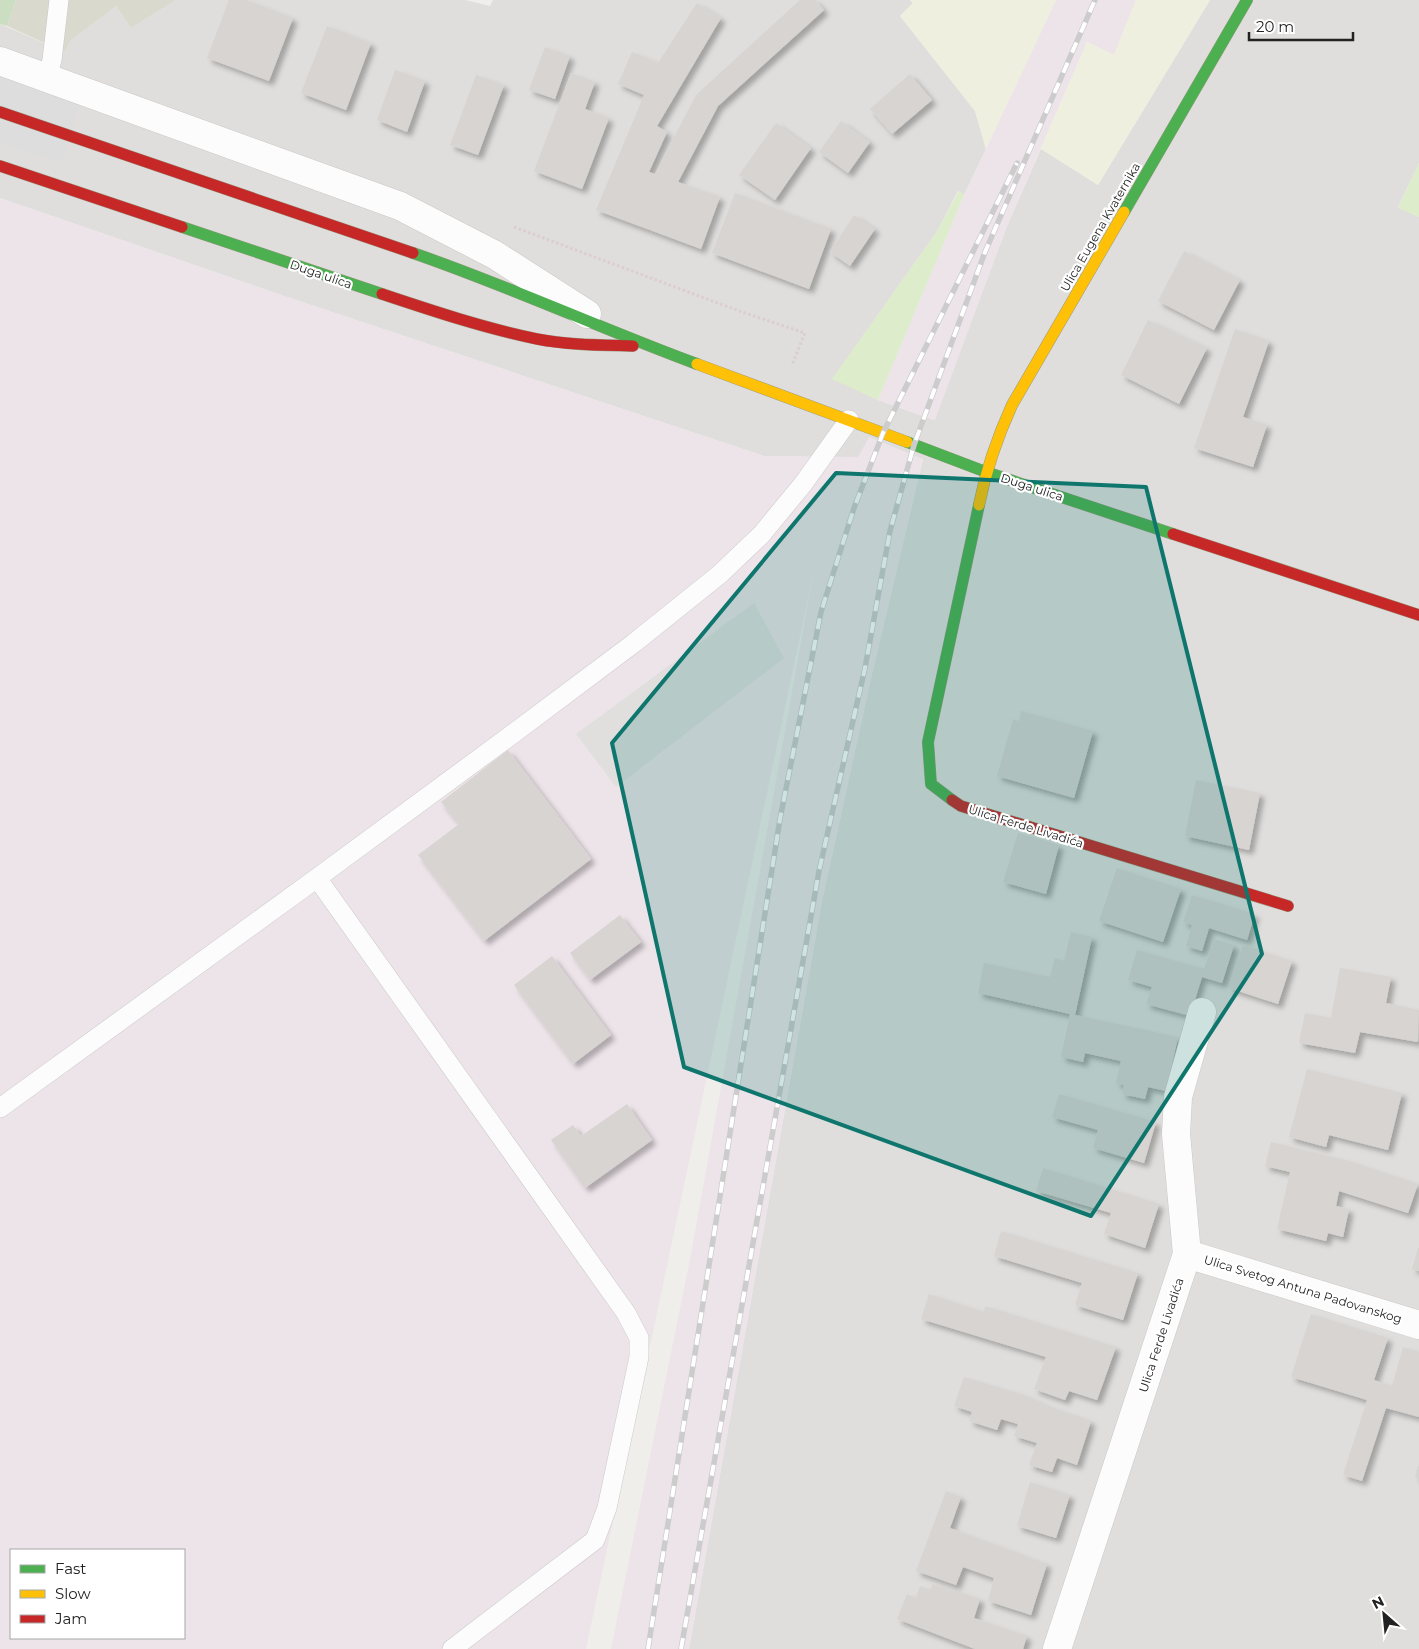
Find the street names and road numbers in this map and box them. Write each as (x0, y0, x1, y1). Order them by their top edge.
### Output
street label: Ulica Eugena Kvaternika (1057, 160, 1143, 294)
street label: Duga ulica (288, 256, 354, 292)
street label: Duga ulica (999, 470, 1065, 504)
street label: Ulica Ferde Livadića (967, 801, 1085, 851)
street label: Ulica Svetog Antuna Padovanskog (1202, 1252, 1404, 1326)
street label: Ulica Ferde Livadića (1135, 1276, 1187, 1394)

